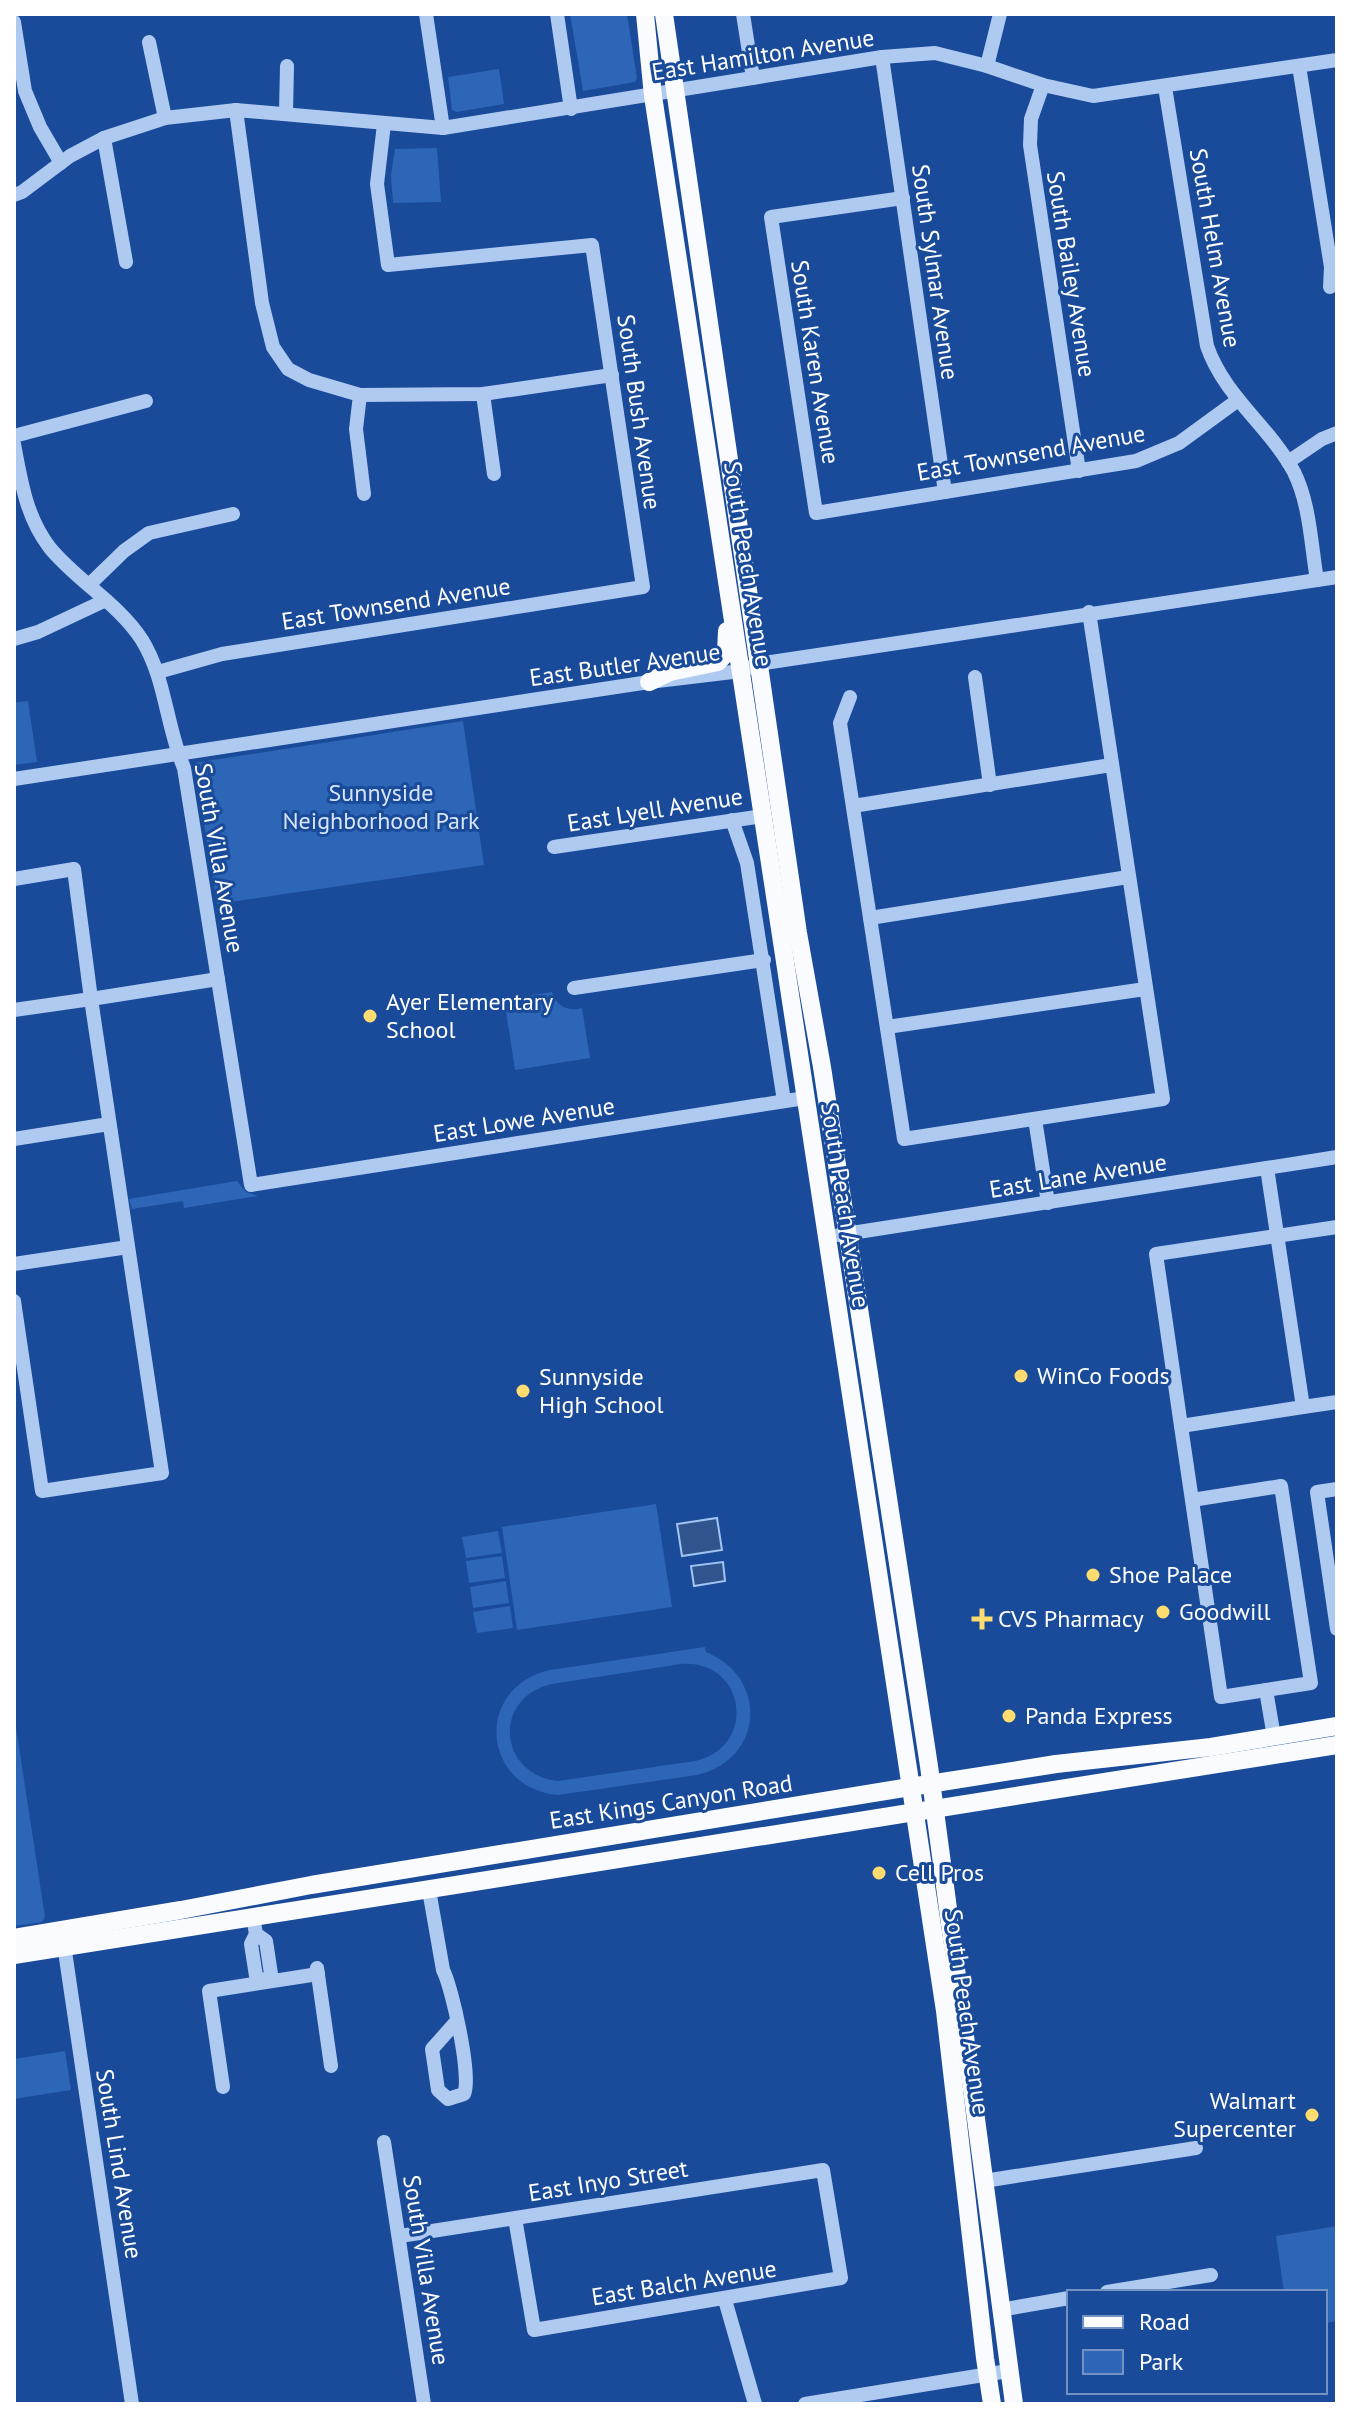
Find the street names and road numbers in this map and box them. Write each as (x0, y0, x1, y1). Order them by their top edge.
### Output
street label: East Hamilton Avenue (649, 22, 876, 87)
street label: South Helm Avenue (1183, 146, 1248, 350)
street label: South Sylmar Avenue (905, 162, 966, 382)
street label: South Bailey Avenue (1040, 169, 1103, 379)
street label: South Karen Avenue (784, 258, 847, 466)
street label: South Bush Avenue (610, 312, 669, 512)
street label: East Townsend Avenue (914, 417, 1147, 488)
street label: South Peach Avenue (717, 459, 780, 669)
street label: East Townsend Avenue (279, 570, 513, 637)
street label: East Butler Avenue (527, 636, 722, 693)
street label: South Villa Avenue (188, 761, 251, 955)
street label: East Lyell Avenue (565, 780, 745, 839)
street label: East Lowe Avenue (431, 1090, 617, 1149)
street label: South Peach Avenue (814, 1100, 877, 1310)
street label: East Lane Avenue (987, 1146, 1169, 1205)
street label: East Kings Canyon Road (547, 1767, 795, 1836)
street label: South Peach Avenue (938, 1907, 997, 2117)
street label: South Lind Avenue (89, 2067, 150, 2261)
street label: East Inyo Street (526, 2153, 690, 2208)
street label: South Villa Avenue (396, 2173, 457, 2367)
street label: East Balch Avenue (589, 2253, 779, 2312)

